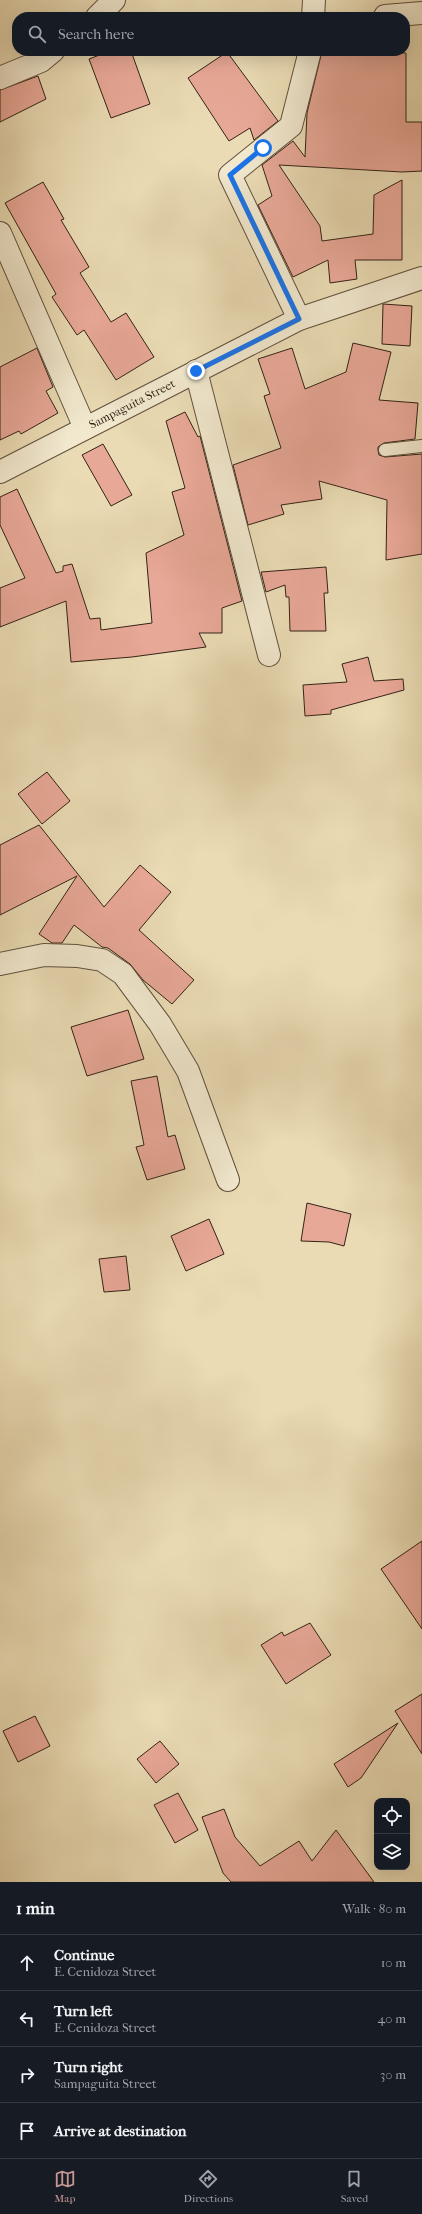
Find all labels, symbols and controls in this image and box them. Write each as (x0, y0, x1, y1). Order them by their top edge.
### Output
search box (12, 12, 410, 56)
icon: search (26, 23, 48, 45)
text: Search here (58, 25, 134, 43)
route start (254, 139, 272, 157)
route end (187, 362, 205, 380)
street label: Sampaguita Street (87, 376, 178, 432)
map controls (374, 1798, 410, 1870)
button: locate (374, 1798, 410, 1834)
button: layers (374, 1834, 410, 1870)
text: 1 min (16, 1898, 55, 1918)
text: Walk · 80 m (342, 1901, 406, 1916)
text: Continue (54, 1946, 114, 1964)
icon: ahead (16, 1952, 38, 1974)
text: 10 m (381, 1955, 406, 1970)
text: E. Cenidoza Street (54, 1964, 156, 1979)
text: Turn left (54, 2002, 112, 2020)
icon: left (16, 2008, 38, 2030)
text: 40 m (378, 2011, 406, 2026)
text: E. Cenidoza Street (54, 2020, 156, 2035)
text: Turn right (54, 2058, 123, 2076)
icon: right (16, 2064, 38, 2086)
text: 30 m (380, 2067, 406, 2082)
text: Sampaguita Street (54, 2076, 157, 2091)
icon: arrive (16, 2120, 38, 2142)
text: Arrive at destination (54, 2122, 186, 2140)
tab: Map (54, 2168, 76, 2205)
tab: Directions (184, 2168, 233, 2205)
tab: Saved (341, 2168, 368, 2205)

